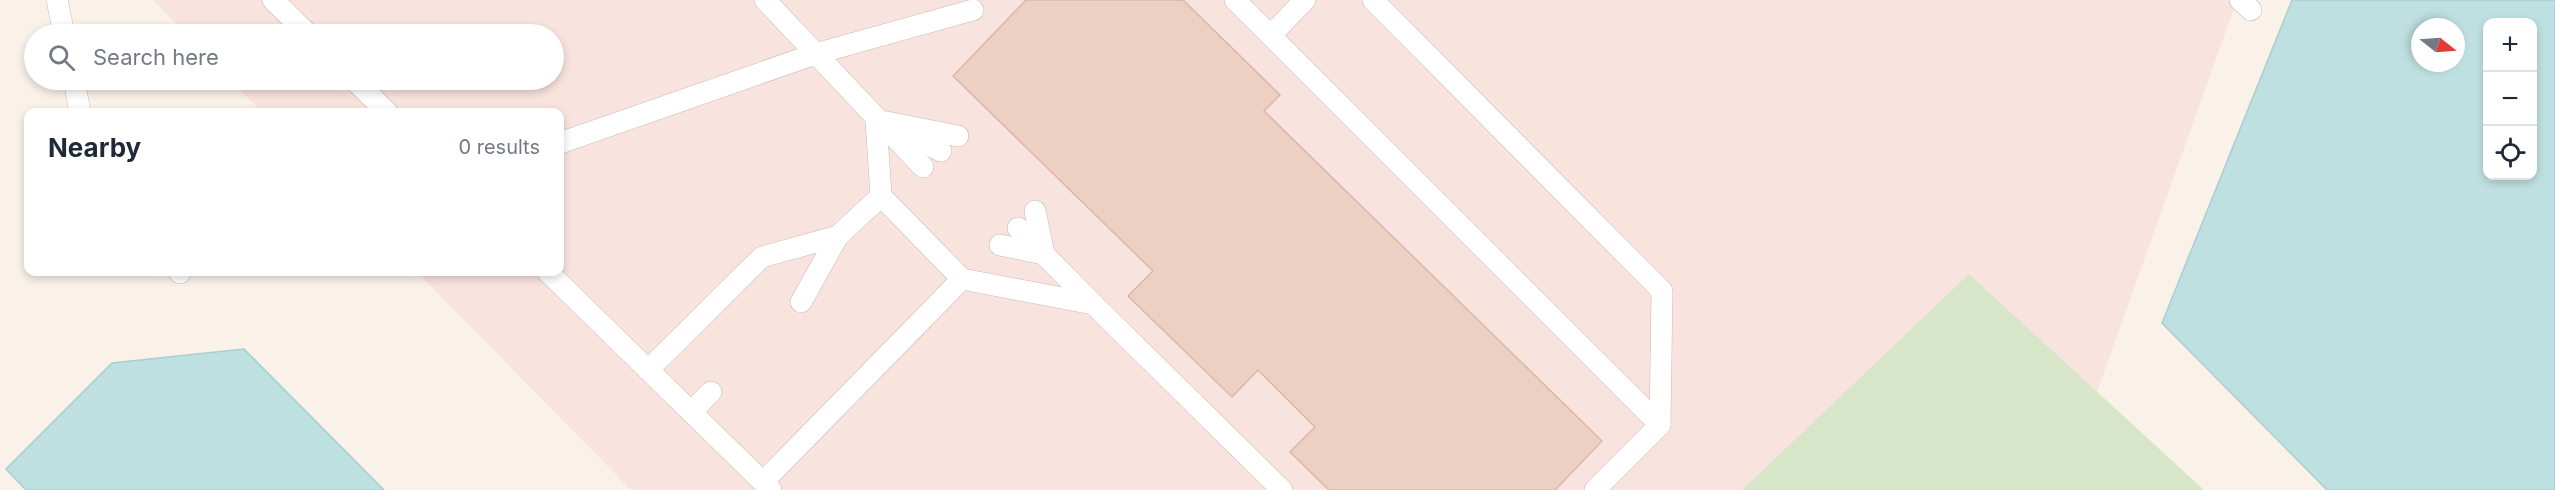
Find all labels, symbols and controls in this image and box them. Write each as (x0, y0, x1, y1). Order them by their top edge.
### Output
north arrow (2411, 18, 2465, 72)
map controls (2483, 18, 2537, 180)
button: + (2483, 18, 2537, 72)
search box (24, 24, 564, 90)
icon: search (45, 41, 78, 74)
text: Search here (93, 44, 219, 70)
button: − (2483, 72, 2537, 126)
button: locate (2483, 126, 2537, 180)
text: Nearby (48, 132, 141, 163)
text: 0 results (458, 135, 540, 159)

